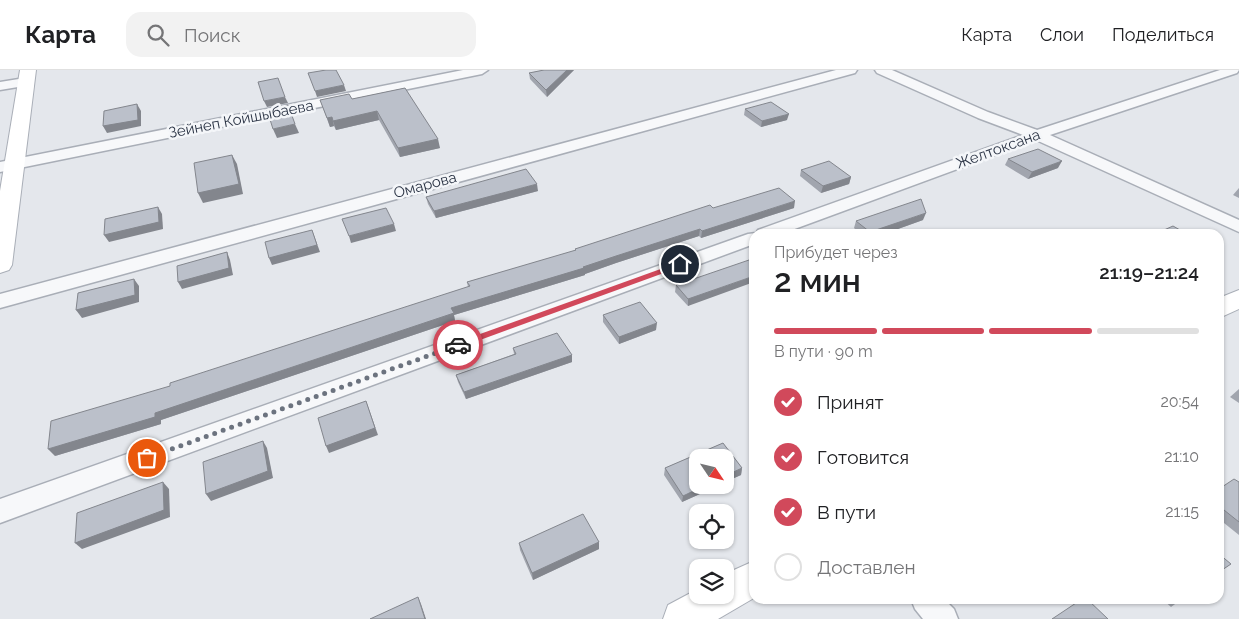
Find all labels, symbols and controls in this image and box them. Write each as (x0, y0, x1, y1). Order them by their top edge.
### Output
search box (126, 12, 476, 57)
text: Карта (25, 20, 96, 49)
icon: search (144, 21, 172, 49)
text: Поиск (184, 24, 241, 46)
text: Карта (961, 24, 1012, 45)
text: Слои (1040, 24, 1084, 45)
text: Поделиться (1112, 24, 1214, 45)
street label: Зейнеп Койшыбаева (167, 96, 315, 142)
street label: Желтоксана (953, 125, 1043, 173)
street label: Омарова (392, 168, 458, 202)
pin (659, 243, 701, 285)
text: Прибудет через (774, 243, 898, 262)
icon: home (666, 250, 694, 278)
text: 21:19–21:24 (1099, 261, 1199, 283)
text: 2 мин (774, 262, 861, 299)
courier (433, 320, 483, 370)
icon: car (444, 331, 472, 359)
text: В пути · 90 m (774, 342, 873, 361)
icon: check (774, 388, 802, 416)
text: Принят (817, 391, 884, 413)
text: 20:54 (1160, 392, 1199, 411)
pin (126, 437, 168, 479)
icon: check (774, 443, 802, 471)
icon: bag (133, 444, 161, 472)
text: Готовится (817, 446, 909, 468)
text: 21:10 (1164, 447, 1199, 466)
north arrow (689, 449, 734, 494)
map controls (689, 449, 734, 604)
icon: check (774, 498, 802, 526)
text: В пути (817, 501, 876, 523)
text: 21:15 (1165, 502, 1199, 521)
button: locate (689, 504, 734, 549)
text: Доставлен (817, 556, 916, 578)
button: layers (689, 559, 734, 604)

